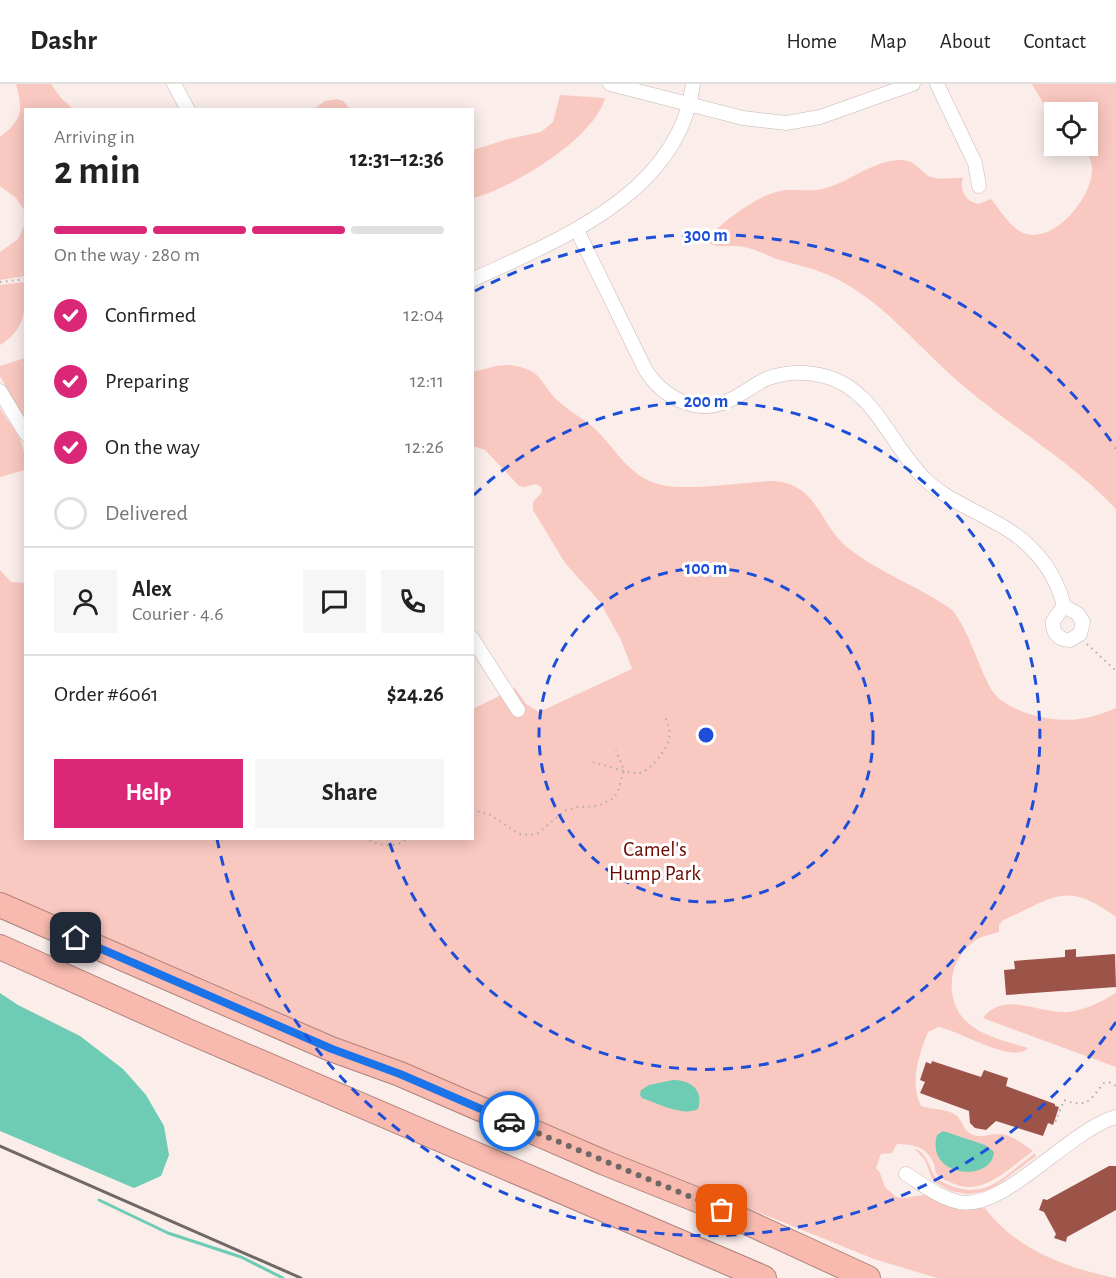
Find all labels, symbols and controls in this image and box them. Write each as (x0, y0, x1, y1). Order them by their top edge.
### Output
text: Dashr (30, 27, 97, 55)
text: Home (786, 31, 837, 52)
text: Map (870, 31, 907, 52)
text: About (940, 31, 990, 52)
text: Contact (1023, 31, 1086, 52)
map controls (1044, 102, 1098, 156)
button: locate (1044, 102, 1098, 156)
text: Arriving in (54, 127, 135, 147)
text: 12:31–12:36 (350, 148, 444, 170)
text: 2 min (54, 152, 141, 191)
text: 300 m (684, 227, 728, 245)
text: On the way · 280 m (54, 245, 200, 265)
icon: check (54, 299, 87, 332)
text: Confirmed (105, 304, 196, 326)
text: 12:04 (403, 305, 444, 325)
icon: check (54, 365, 87, 398)
text: Preparing (105, 370, 189, 392)
text: 12:11 (410, 371, 444, 391)
text: 200 m (684, 393, 728, 411)
icon: check (54, 431, 87, 464)
text: On the way (105, 436, 200, 458)
text: 12:26 (405, 437, 444, 457)
text: Delivered (105, 502, 188, 524)
text: 100 m (685, 560, 727, 578)
button: person (54, 570, 117, 633)
button: chat (303, 570, 366, 633)
button: phone (381, 570, 444, 633)
text: Alex (132, 578, 172, 600)
text: Courier · 4.6 (132, 604, 224, 624)
text: Order #6061 (54, 683, 159, 705)
text: $24.26 (387, 683, 444, 705)
centre of rings (696, 725, 716, 745)
button: Help (54, 759, 243, 828)
button: Share (255, 759, 444, 828)
park label: Camel's Hump Park (609, 839, 701, 884)
pin (50, 912, 101, 963)
icon: home (59, 921, 92, 954)
courier (479, 1091, 539, 1151)
icon: car (493, 1105, 526, 1138)
pin (696, 1184, 747, 1235)
icon: bag (705, 1193, 738, 1226)

